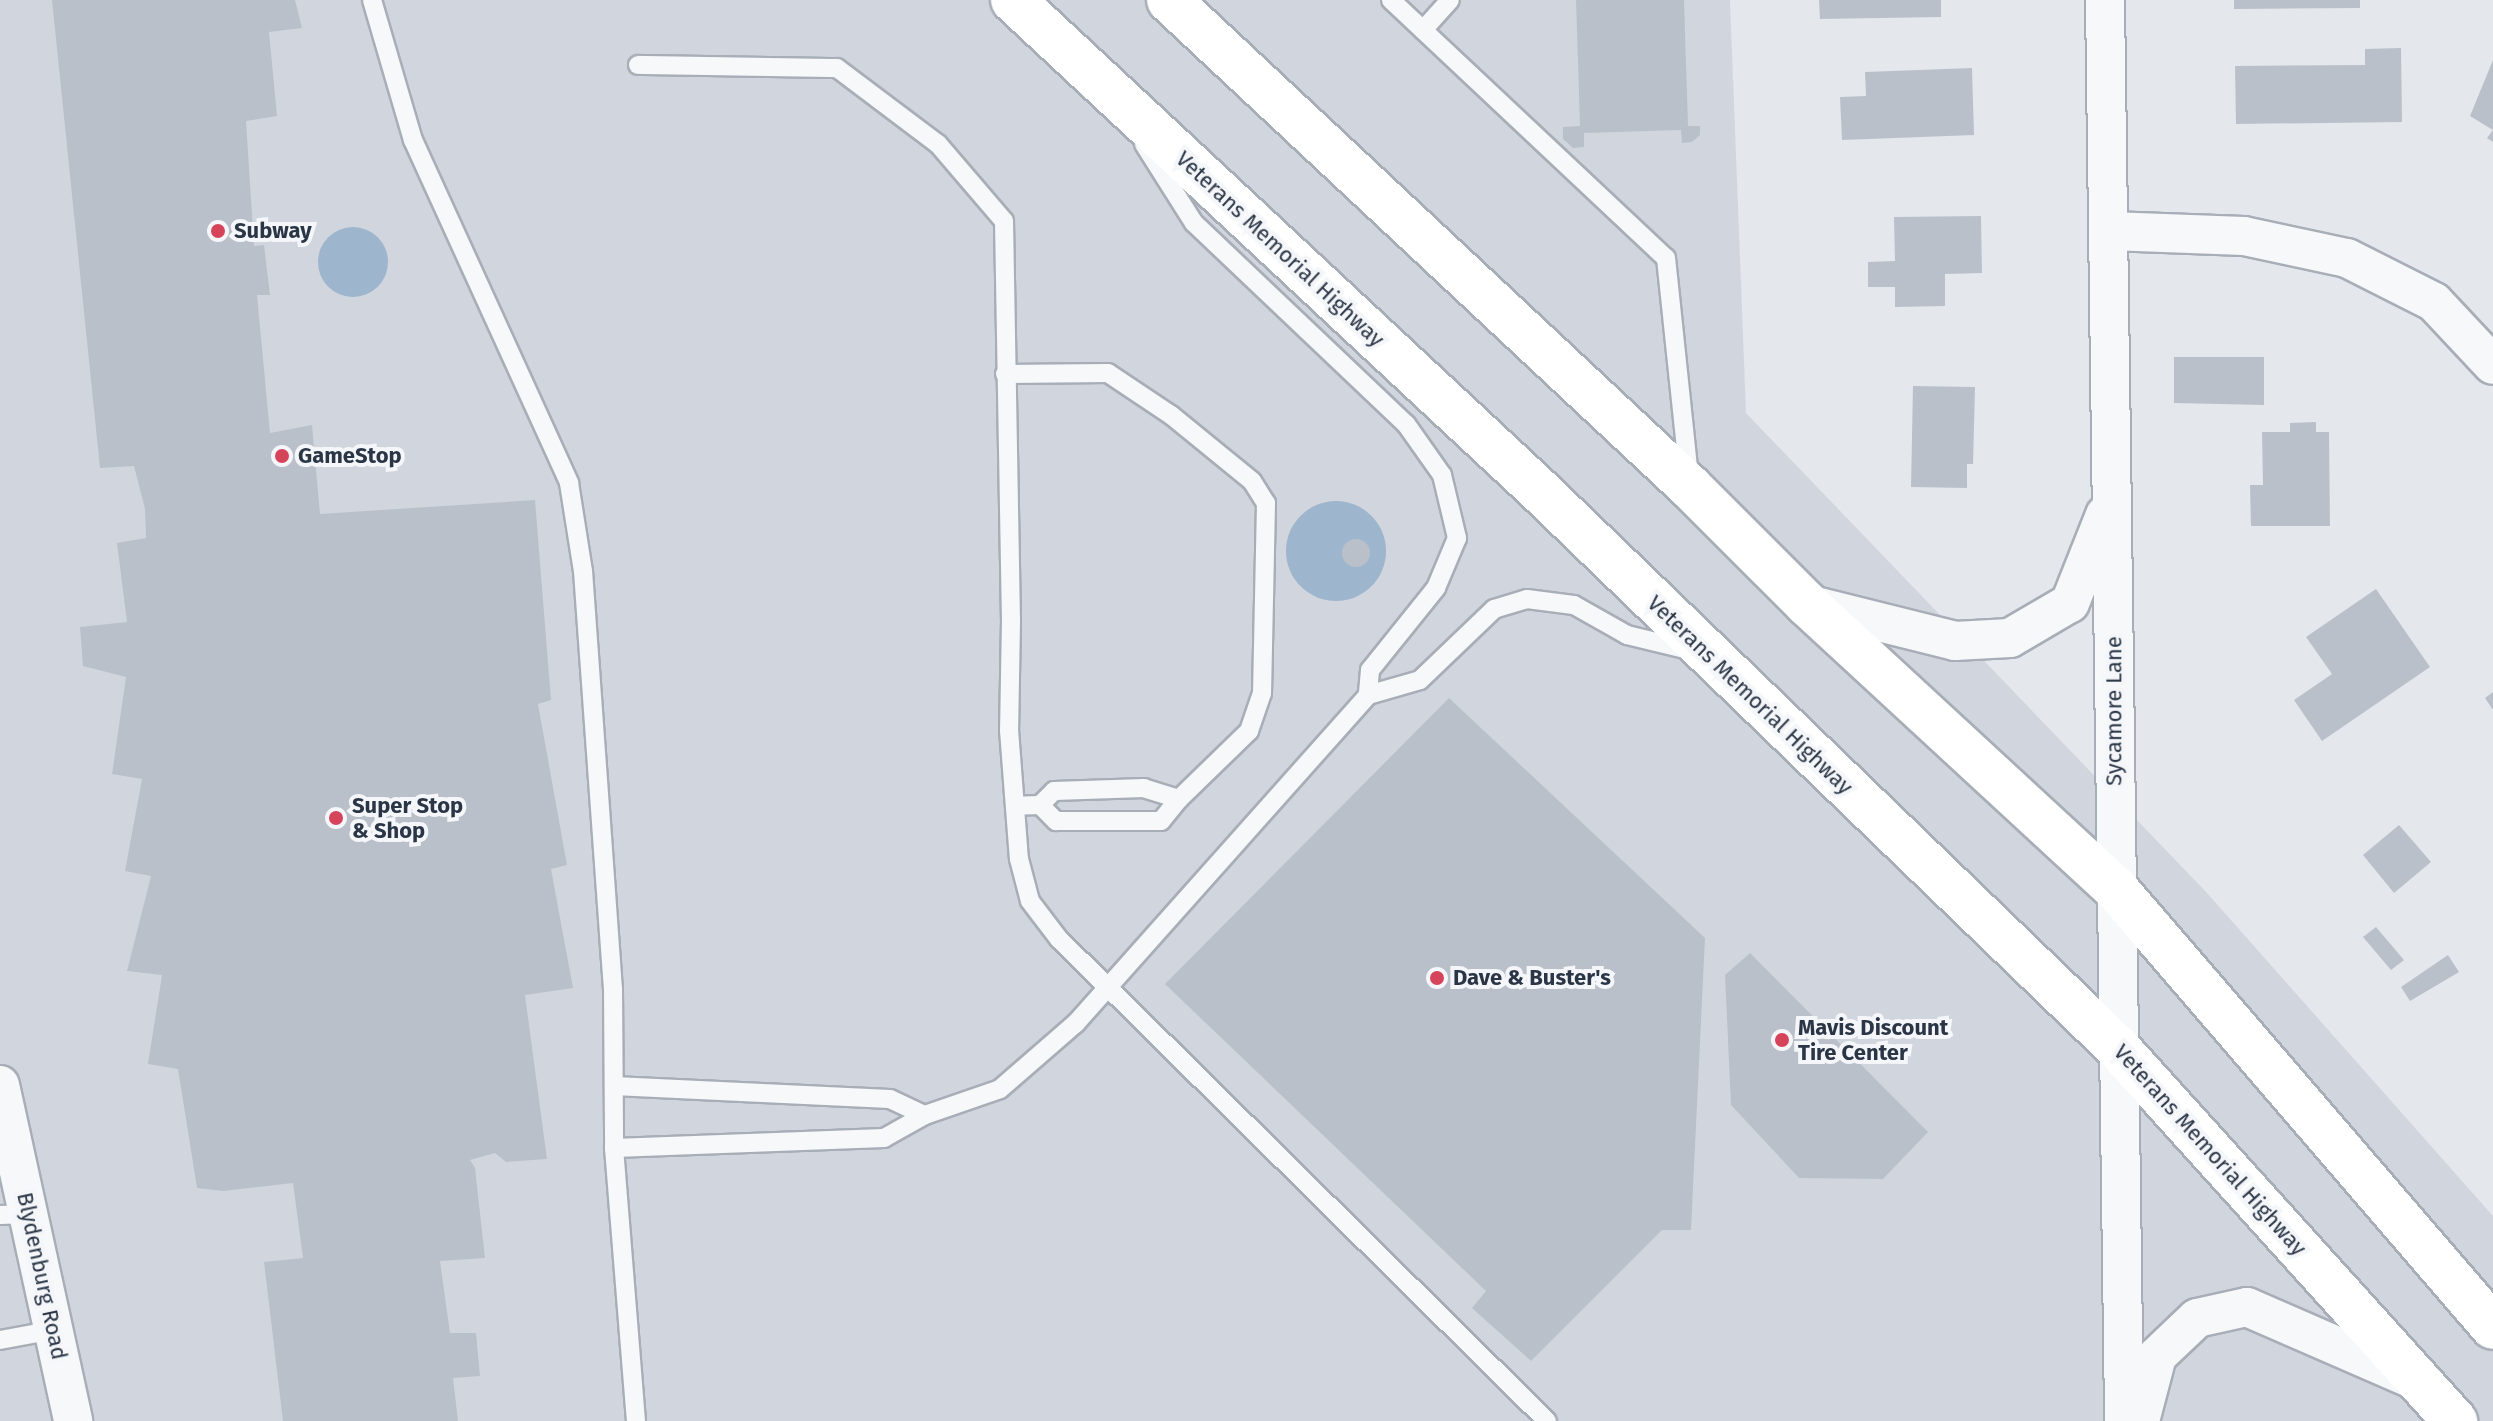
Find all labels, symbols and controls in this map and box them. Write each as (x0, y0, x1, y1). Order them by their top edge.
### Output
street label: Veterans Memorial Highway (1170, 146, 1390, 352)
place label: Subway (234, 218, 312, 244)
marker: Subway (209, 222, 227, 240)
place label: GameStop (298, 443, 402, 469)
marker: GameStop (273, 447, 291, 465)
street label: Veterans Memorial Highway (1642, 590, 1858, 800)
street label: Sycamore Lane (2101, 636, 2127, 786)
place label: Super Stop & Shop (352, 792, 463, 844)
marker: Super Stop & Shop (327, 809, 345, 827)
place label: Dave & Buster's (1453, 965, 1611, 991)
marker: Dave & Buster's (1428, 969, 1446, 987)
place label: Mavis Discount Tire Center (1798, 1014, 1948, 1066)
marker: Mavis Discount Tire Center (1773, 1031, 1791, 1049)
street label: Veterans Memorial Highway (2108, 1039, 2312, 1261)
street label: Blydenburg Road (11, 1190, 73, 1362)

